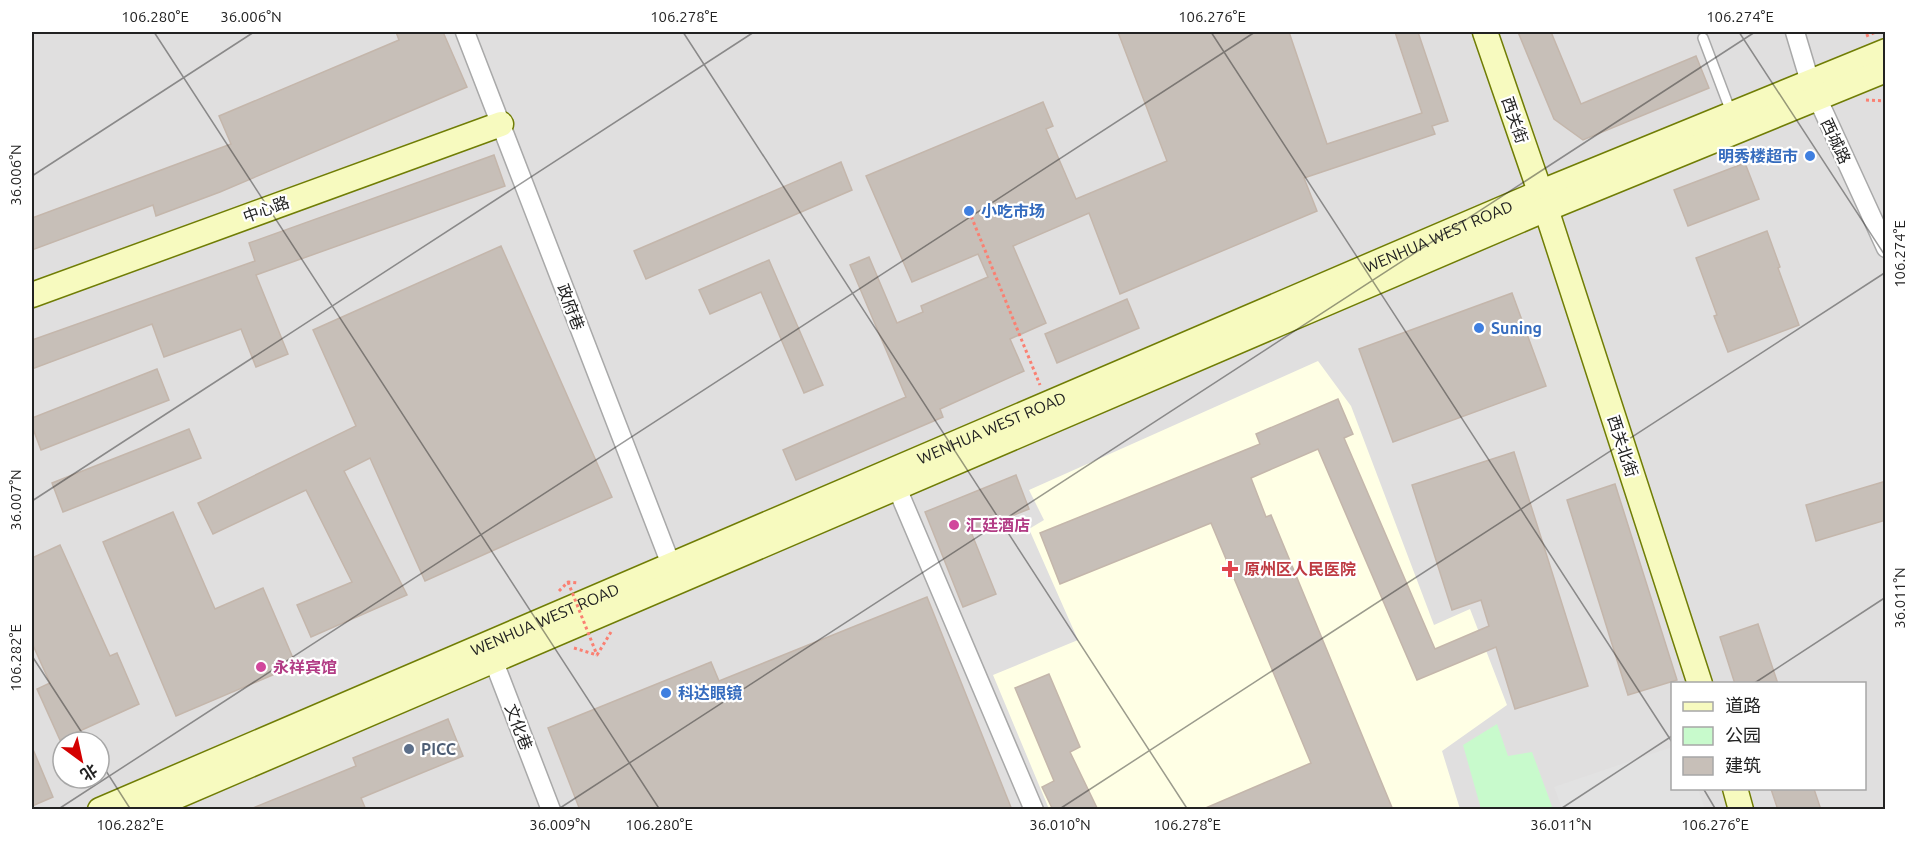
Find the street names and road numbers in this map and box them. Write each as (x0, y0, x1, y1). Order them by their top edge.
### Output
street label: 西关街 (1499, 94, 1531, 146)
street label: 西城路 (1818, 115, 1854, 167)
street label: 中心路 (240, 192, 292, 226)
street label: WENHUA WEST ROAD (1361, 196, 1515, 276)
street label: 政府巷 (554, 281, 588, 333)
street label: WENHUA WEST ROAD (914, 388, 1069, 468)
street label: 西关北街 (1605, 413, 1641, 479)
street label: WENHUA WEST ROAD (468, 579, 622, 659)
street label: 文化巷 (502, 701, 536, 753)

